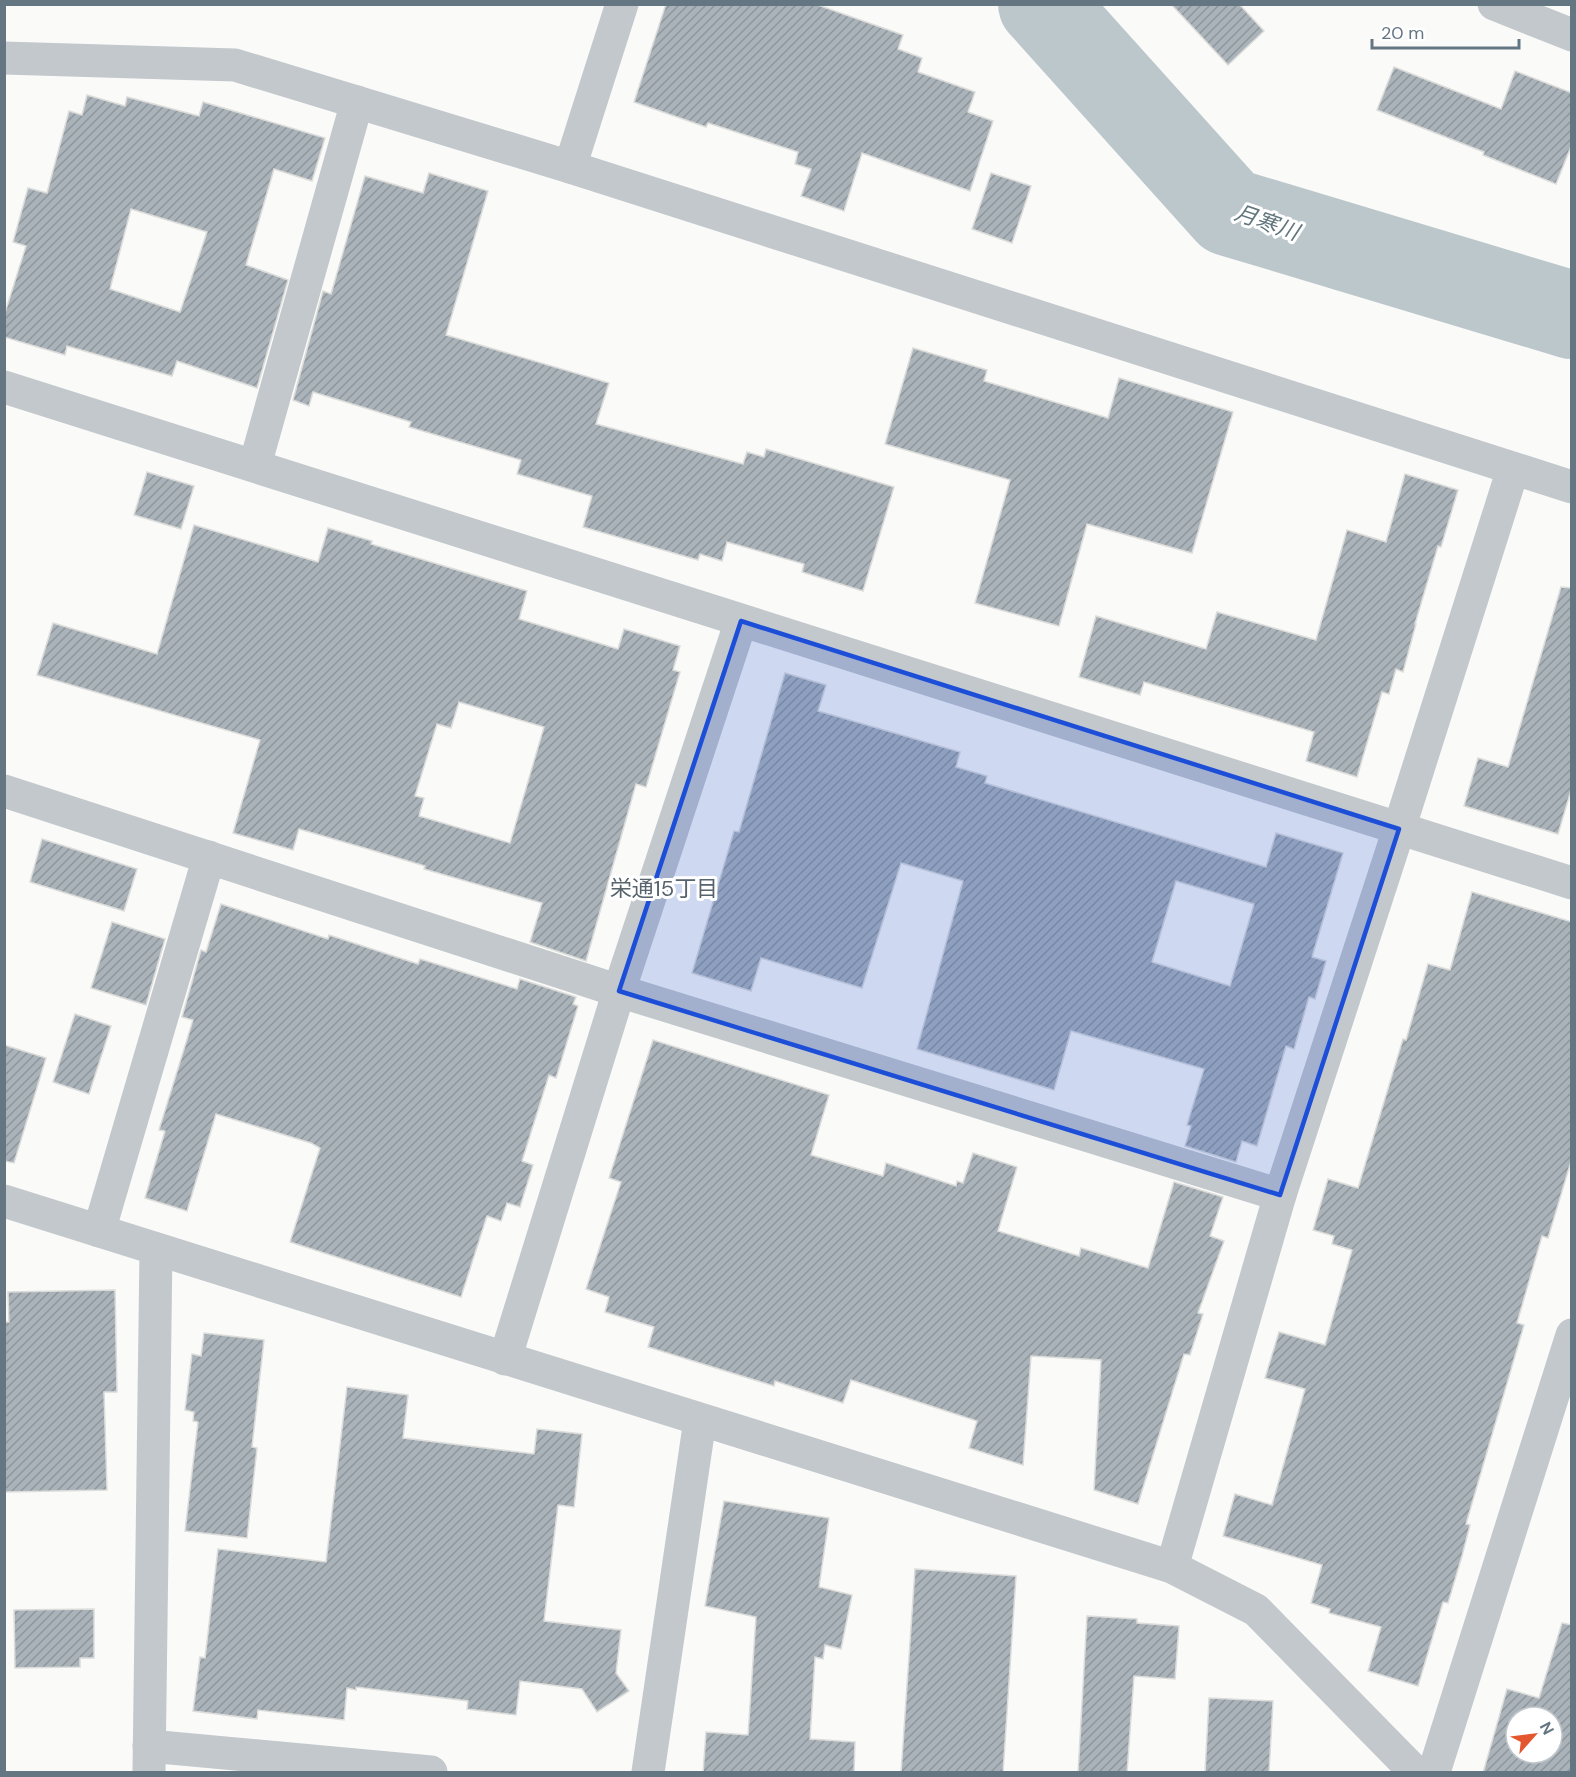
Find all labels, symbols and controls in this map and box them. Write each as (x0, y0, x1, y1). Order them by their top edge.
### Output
scale bar (1372, 12, 1519, 50)
text: 20 m (1381, 21, 1424, 45)
water label: 月寒川 (1231, 198, 1305, 248)
district label: 栄通15丁目 (610, 874, 718, 903)
north arrow (1504, 1705, 1564, 1765)
text: N (1535, 1718, 1559, 1738)

